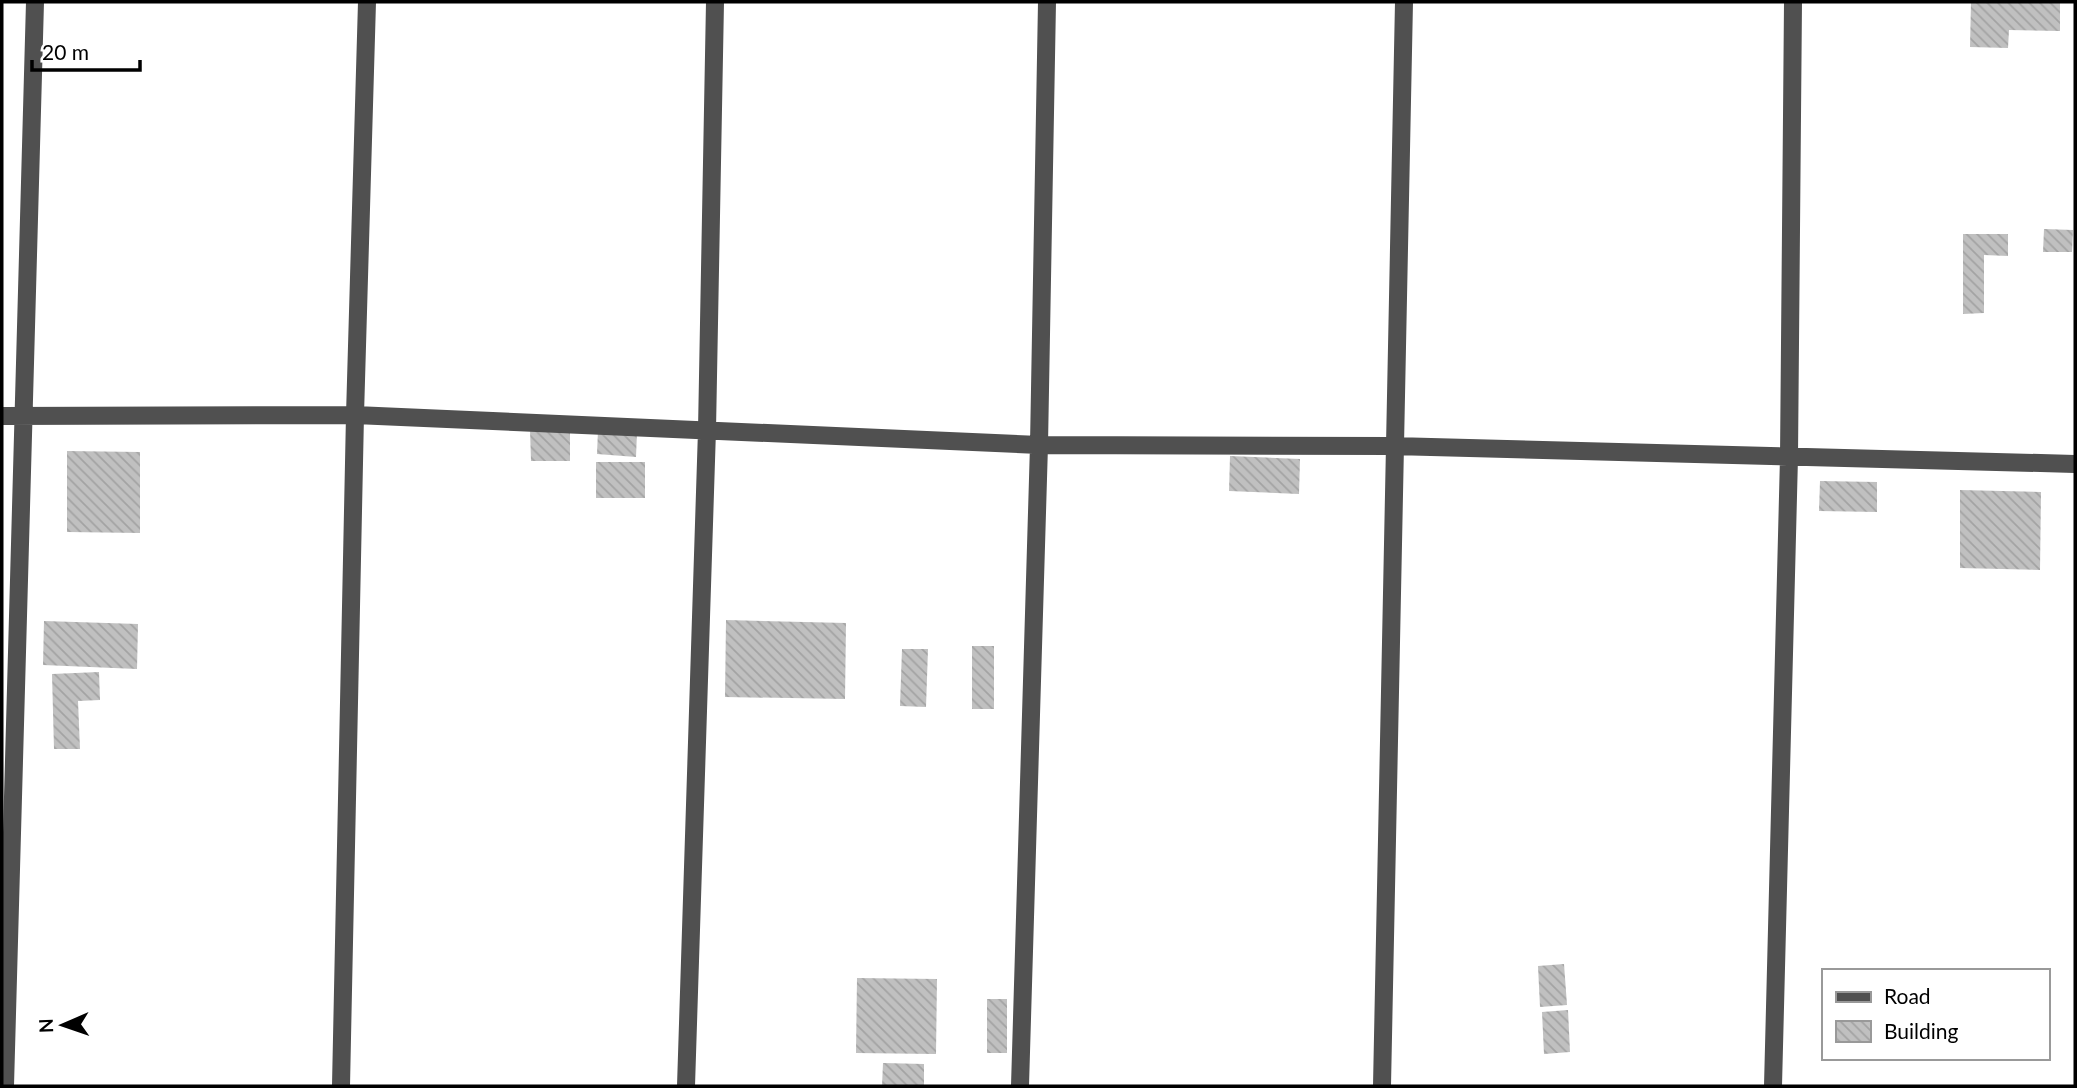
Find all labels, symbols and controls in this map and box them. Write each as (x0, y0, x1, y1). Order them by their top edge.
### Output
scale bar (32, 28, 140, 72)
text: 20 m (42, 39, 89, 64)
legend (1822, 969, 2049, 1060)
text: Road (1884, 983, 1931, 1008)
north arrow (28, 990, 98, 1060)
text: N (34, 1018, 57, 1033)
text: Building (1884, 1018, 1959, 1043)

